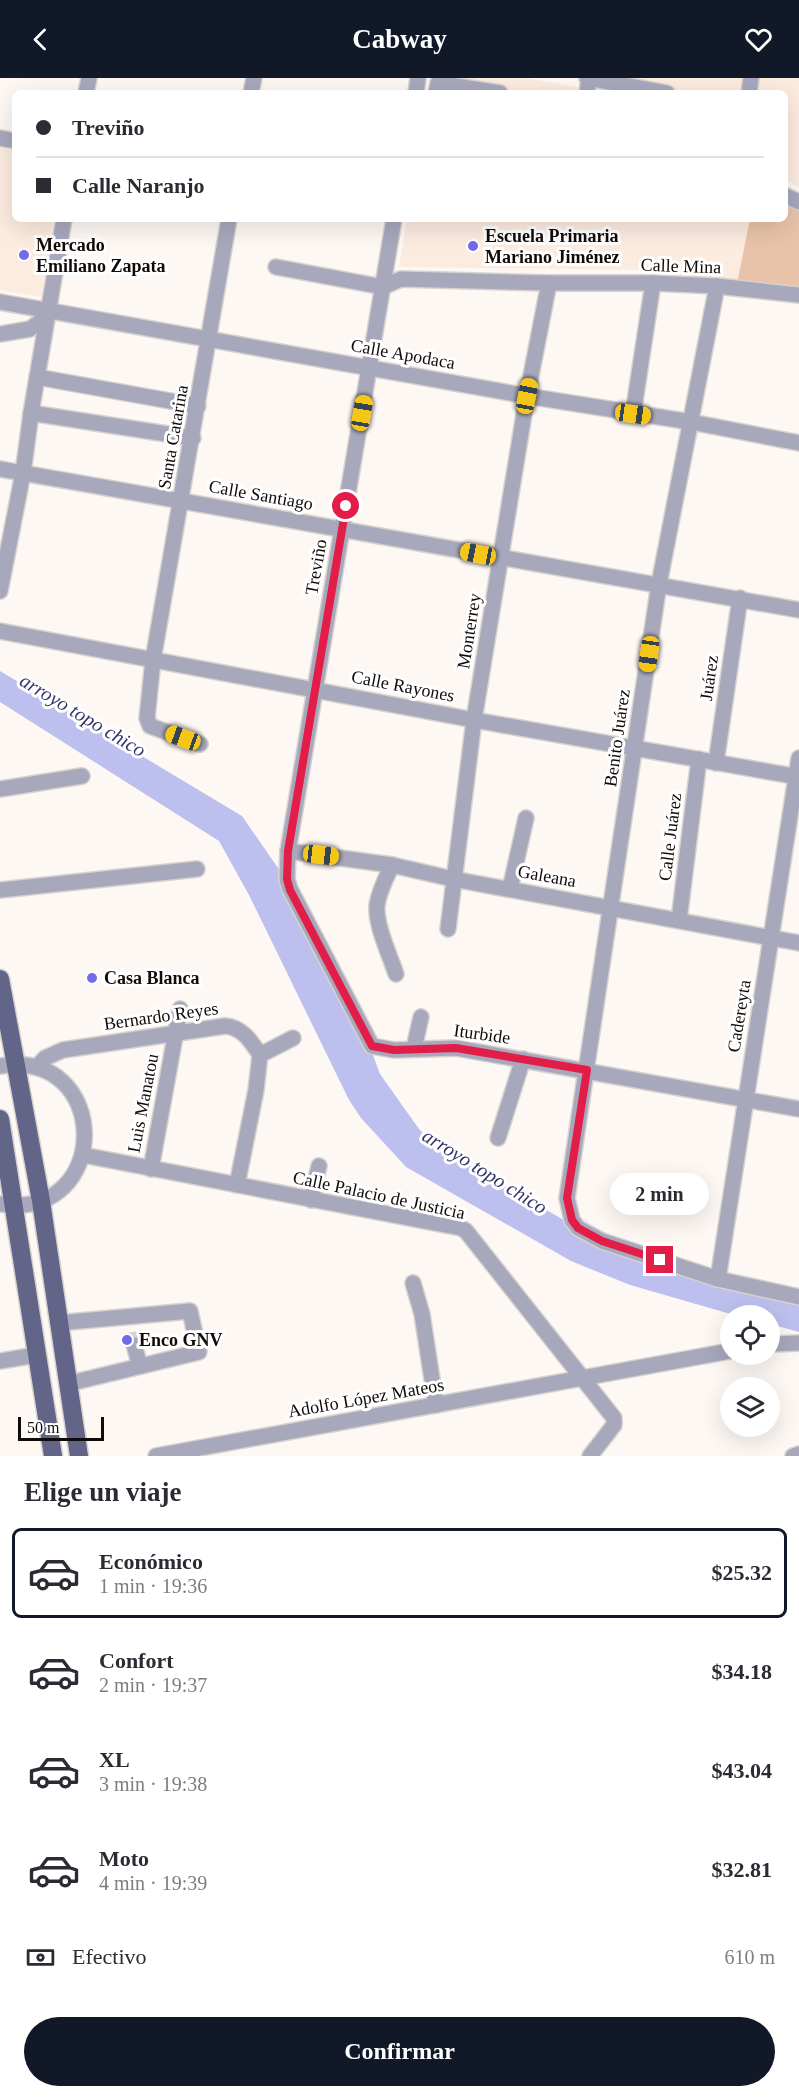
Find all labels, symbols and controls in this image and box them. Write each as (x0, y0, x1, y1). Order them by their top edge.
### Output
icon: back (24, 23, 57, 56)
icon: heart (742, 23, 775, 56)
text: Cabway (352, 24, 447, 54)
text: Treviño (72, 115, 145, 140)
text: Calle Naranjo (72, 173, 205, 198)
place label: Escuela Primaria Mariano Jiménez (485, 226, 619, 267)
place label: Mercado Emiliano Zapata (36, 235, 166, 276)
marker: Escuela Primaria Mariano Jiménez (466, 239, 480, 253)
marker: Mercado Emiliano Zapata (17, 248, 31, 262)
street label: Calle Mina (640, 255, 722, 277)
street label: Calle Apodaca (349, 335, 457, 373)
car (515, 377, 539, 415)
street label: Santa Catarina (154, 383, 192, 491)
car (350, 394, 374, 432)
car (614, 403, 652, 425)
street label: Calle Santiago (207, 476, 315, 514)
route start (332, 492, 359, 519)
street label: Treviño (301, 538, 331, 596)
car (459, 542, 497, 566)
street label: Monterrey (453, 592, 485, 670)
car (638, 635, 660, 673)
street label: Juárez (696, 654, 722, 702)
street label: Calle Rayones (350, 666, 456, 706)
water label: arroyo topo chico (16, 669, 150, 762)
street label: Benito Juárez (600, 688, 634, 788)
car (163, 723, 203, 753)
street label: Calle Juárez (655, 792, 685, 882)
car (302, 844, 340, 866)
street label: Galeana (516, 861, 578, 891)
place label: Casa Blanca (104, 968, 200, 988)
marker: Casa Blanca (85, 971, 99, 985)
street label: Cadereyta (723, 978, 755, 1054)
street label: Bernardo Reyes (102, 998, 220, 1034)
street label: Iturbide (452, 1020, 512, 1048)
street label: Luis Manatou (124, 1052, 162, 1154)
water label: arroyo topo chico (418, 1124, 551, 1219)
street label: Calle Palacio de Justicia (291, 1167, 467, 1223)
callout: 2 min (610, 1173, 710, 1215)
text: 2 min (635, 1183, 684, 1205)
route end (646, 1246, 673, 1273)
map controls (720, 1305, 780, 1437)
button: locate (720, 1305, 780, 1365)
place label: Enco GNV (139, 1330, 223, 1350)
marker: Enco GNV (120, 1333, 134, 1347)
street label: Adolfo López Mateos (286, 1374, 446, 1422)
button: layers (720, 1377, 780, 1437)
scale bar (18, 1414, 104, 1442)
text: 50 m (27, 1419, 59, 1436)
text: Elige un viaje (24, 1477, 182, 1507)
icon: car (27, 1546, 81, 1600)
text: Económico (99, 1549, 203, 1574)
text: $25.32 (712, 1560, 772, 1585)
text: 1 min · 19:36 (99, 1575, 207, 1597)
icon: car (27, 1645, 81, 1699)
text: Confort (99, 1648, 174, 1673)
text: $34.18 (712, 1659, 772, 1684)
text: 2 min · 19:37 (99, 1674, 207, 1696)
icon: car (27, 1744, 81, 1798)
text: XL (99, 1747, 130, 1772)
text: $43.04 (712, 1758, 772, 1783)
text: 3 min · 19:38 (99, 1773, 207, 1795)
icon: car (27, 1843, 81, 1897)
text: Moto (99, 1846, 149, 1871)
text: $32.81 (712, 1857, 772, 1882)
text: 4 min · 19:39 (99, 1872, 207, 1894)
icon: cash (24, 1941, 57, 1974)
text: Efectivo (72, 1944, 147, 1969)
text: 610 m (724, 1946, 775, 1968)
button: Confirmar (24, 2017, 775, 2086)

